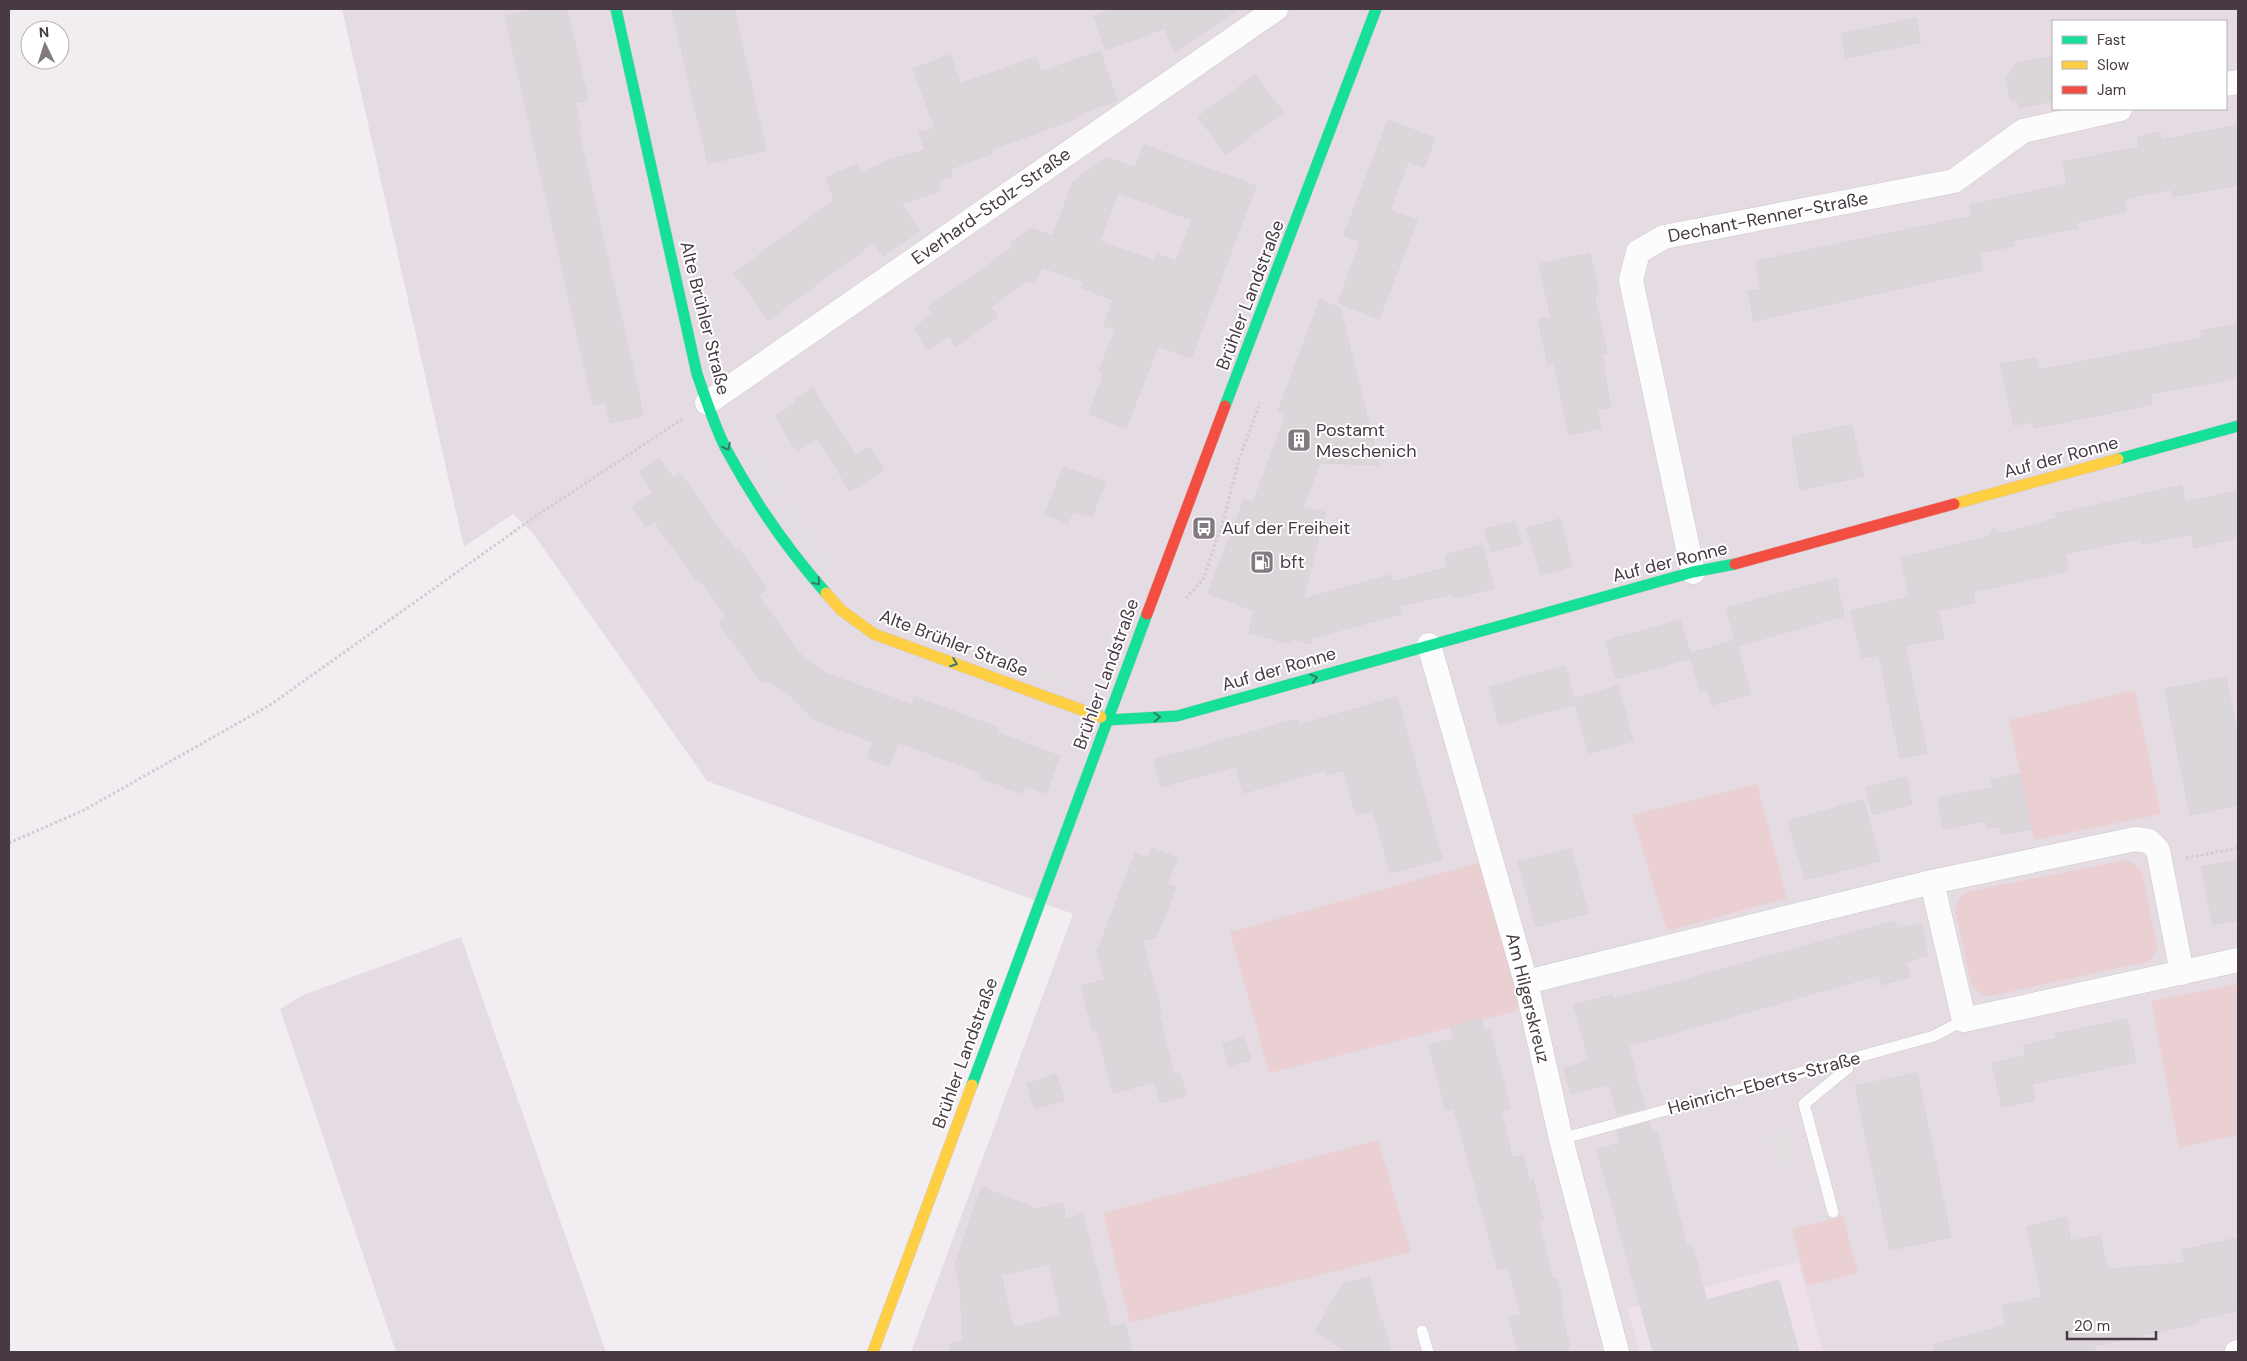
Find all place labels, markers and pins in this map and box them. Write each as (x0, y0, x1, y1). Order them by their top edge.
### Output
place label: Postamt Meschenich (1316, 418, 1417, 463)
building icon: Postamt Meschenich (1286, 427, 1312, 453)
bus stop icon: Auf der Freiheit (1191, 515, 1217, 541)
place label: Auf der Freiheit (1222, 516, 1350, 540)
fuel station icon: bft (1249, 549, 1275, 575)
place label: bft (1280, 550, 1304, 574)

